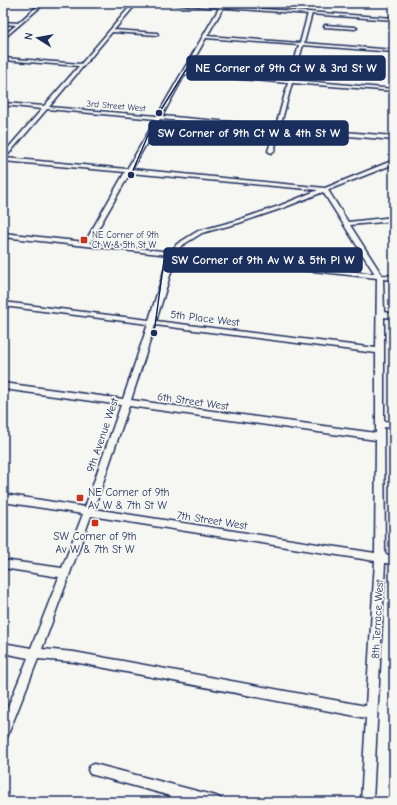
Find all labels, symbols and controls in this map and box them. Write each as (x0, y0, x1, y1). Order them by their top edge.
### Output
north arrow (18, 18, 58, 58)
text: N (22, 31, 36, 41)
callout: NE Corner of 9th Ct W & 3rd St W (187, 56, 385, 80)
text: NE Corner of 9th Ct W & 3rd St W (195, 61, 378, 75)
street label: 3rd Street West (86, 98, 146, 114)
callout: SW Corner of 9th Ct W & 4th St W (149, 121, 348, 145)
text: SW Corner of 9th Ct W & 4th St W (158, 126, 341, 140)
place label: NE Corner of 9th Ct W & 5th St W (92, 230, 159, 250)
marker: NE Corner of 9th Ct W & 5th St W (79, 235, 89, 245)
callout: SW Corner of 9th Av W & 5th Pl W (164, 248, 362, 272)
text: SW Corner of 9th Av W & 5th Pl W (172, 253, 355, 267)
street label: 5th Place West (170, 308, 241, 329)
street label: 6th Street West (156, 390, 230, 413)
street label: 9th Avenue West (84, 395, 122, 474)
place label: NE Corner of 9th Av W & 7th St W (88, 486, 170, 512)
marker: NE Corner of 9th Av W & 7th St W (75, 493, 85, 503)
street label: 7th Street West (176, 509, 249, 533)
marker: SW Corner of 9th Av W & 7th St W (90, 518, 100, 528)
place label: SW Corner of 9th Av W & 7th St W (53, 530, 137, 556)
street label: 8th Terrace West (369, 578, 386, 659)

